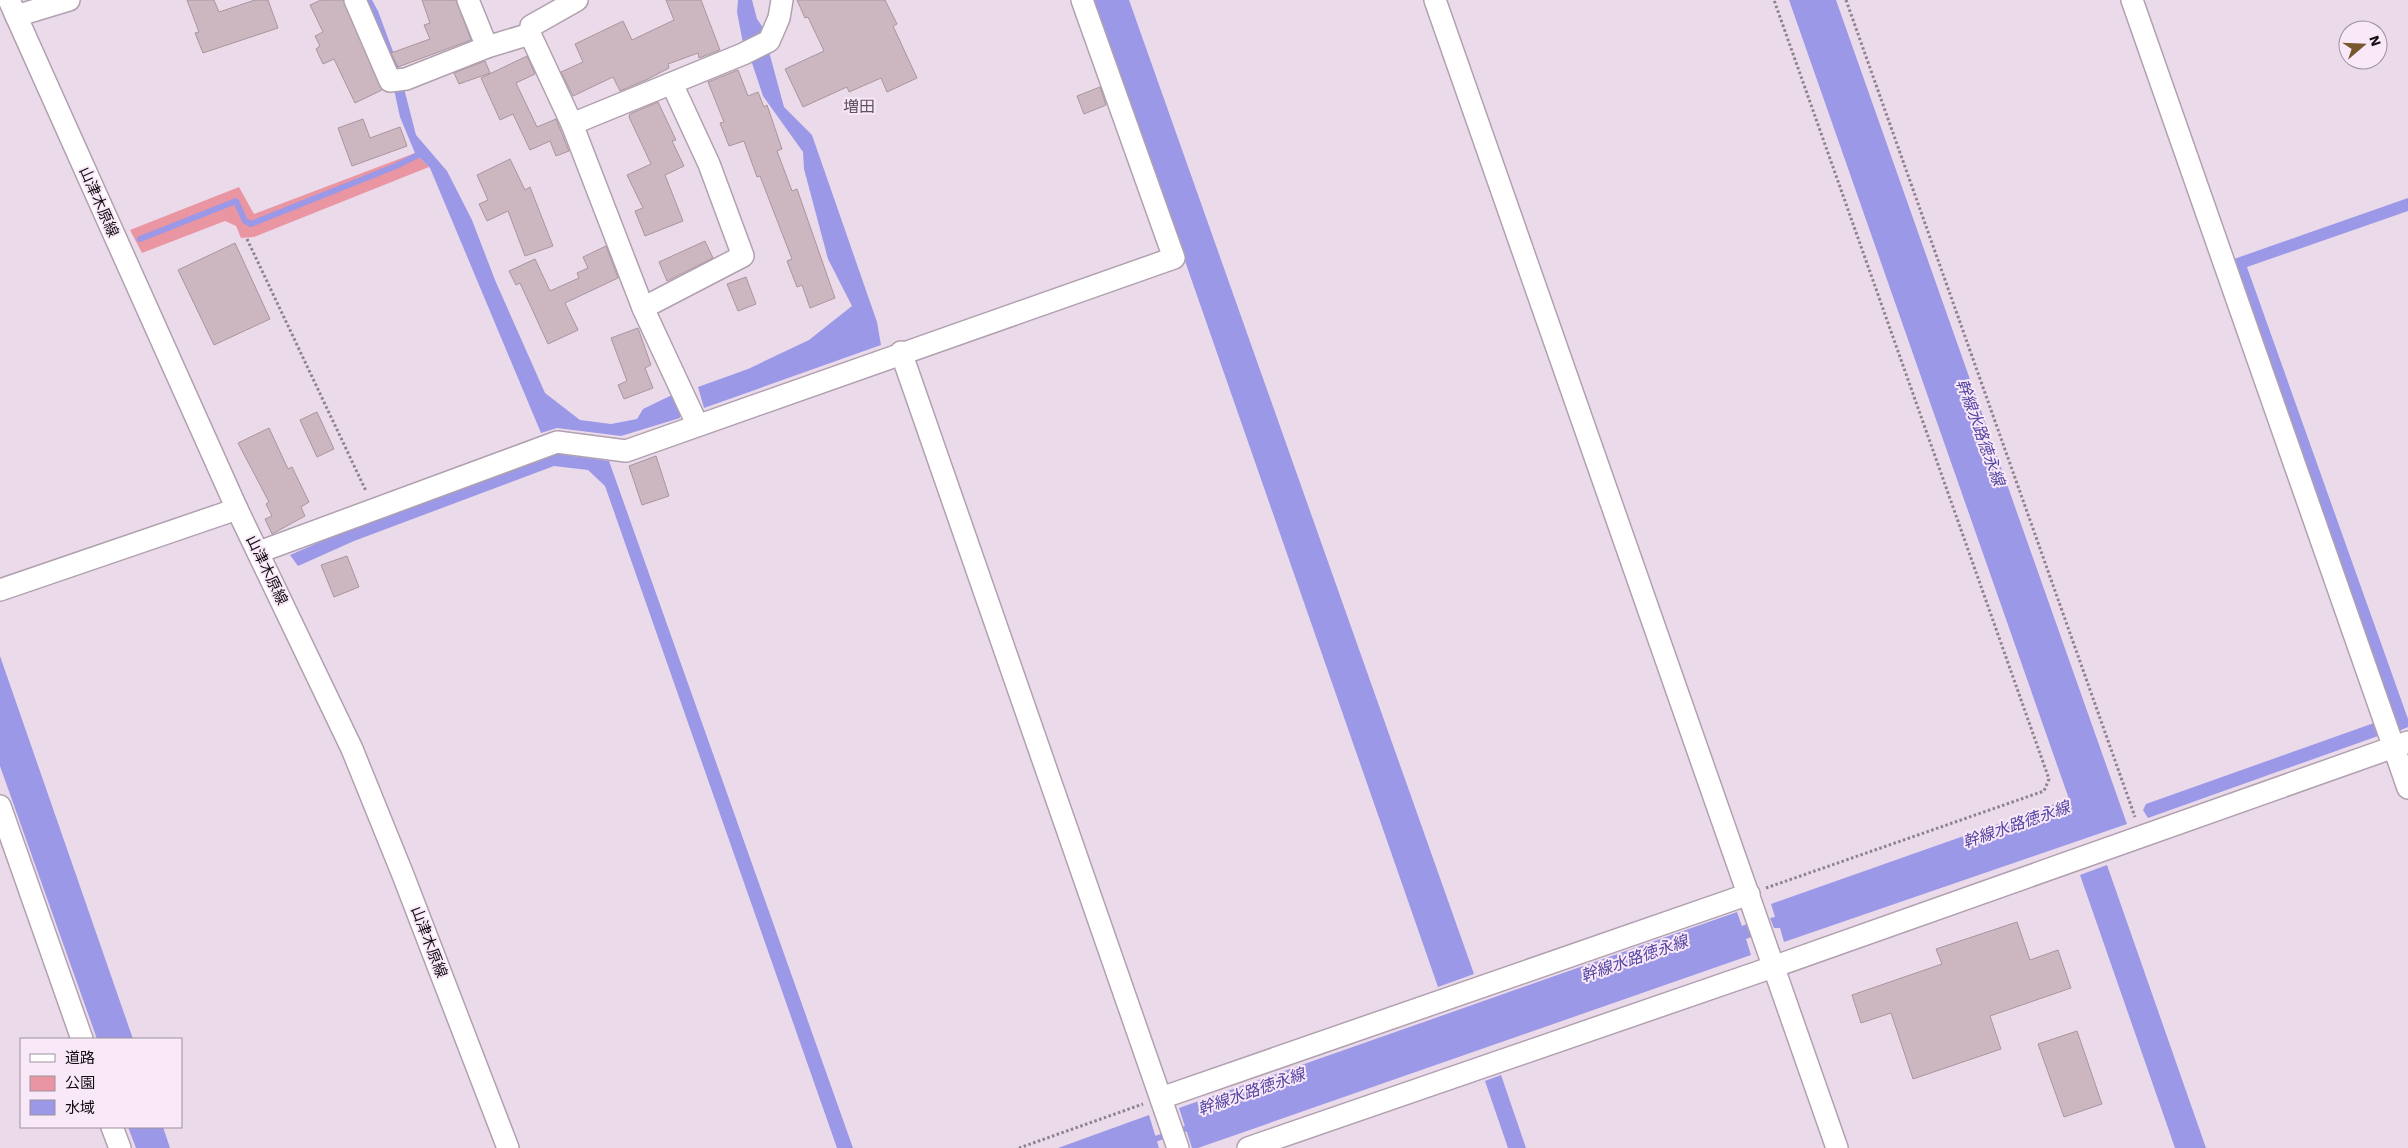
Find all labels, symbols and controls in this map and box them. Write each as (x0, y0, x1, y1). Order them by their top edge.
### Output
north arrow (2338, 20, 2388, 70)
text: N (2366, 33, 2385, 48)
district label: 増田 (843, 97, 875, 116)
street label: 山津木原線 (76, 164, 122, 240)
water label: 幹線水路徳永線 (1952, 376, 2009, 490)
street label: 山津木原線 (242, 532, 292, 608)
water label: 幹線水路徳永線 (1960, 797, 2074, 852)
street label: 山津木原線 (407, 904, 451, 980)
water label: 幹線水路徳永線 (1578, 931, 1692, 986)
legend (20, 1038, 182, 1128)
text: 道路 (65, 1049, 95, 1067)
water label: 幹線水路徳永線 (1195, 1064, 1309, 1119)
text: 公園 (65, 1074, 95, 1092)
text: 水域 (65, 1099, 95, 1117)

